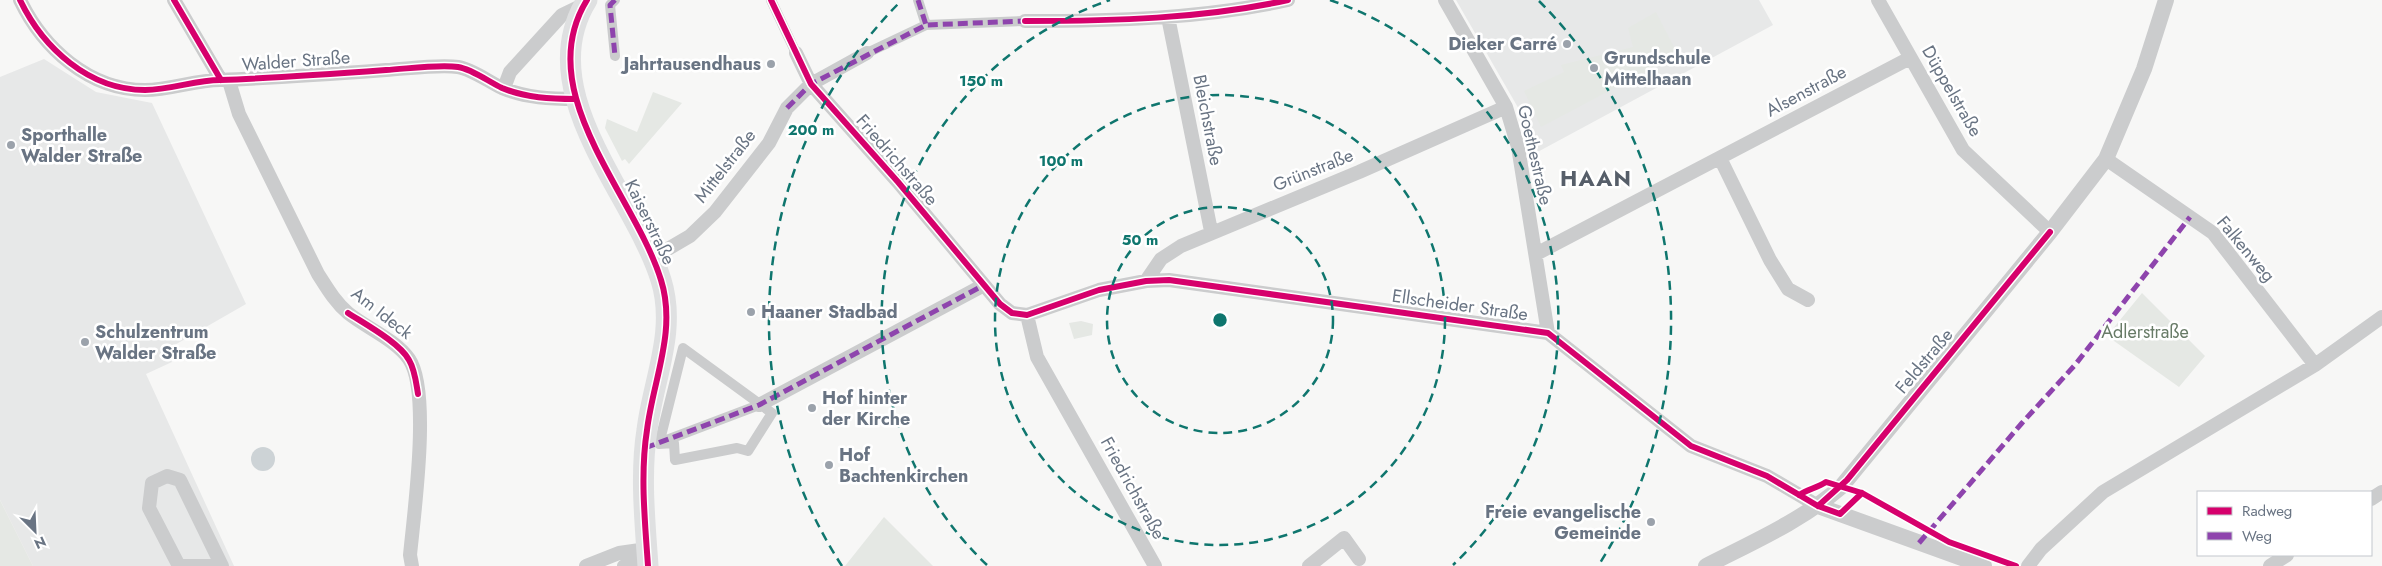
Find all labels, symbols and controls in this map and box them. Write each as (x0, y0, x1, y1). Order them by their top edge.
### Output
place label: Dieker Carré (1448, 31, 1557, 57)
marker: Dieker Carré (1561, 38, 1573, 50)
street label: Düppelstraße (1915, 41, 1989, 141)
street label: Walder Straße (241, 44, 351, 78)
place label: Grundschule Mittelhaan (1604, 45, 1711, 92)
place label: Jahrtausendhaus (620, 51, 761, 77)
marker: Jahrtausendhaus (765, 58, 777, 70)
street label: Alsenstraße (1761, 59, 1851, 123)
marker: Grundschule Mittelhaan (1588, 62, 1600, 74)
text: 150 m (959, 70, 1003, 92)
street label: Bleichstraße (1186, 72, 1230, 168)
street label: Goethestraße (1511, 102, 1559, 208)
street label: Friedrichstraße (850, 109, 944, 211)
text: 200 m (788, 119, 834, 141)
place label: Sporthalle Walder Straße (21, 122, 142, 169)
street label: Mittelstraße (688, 124, 762, 208)
marker: Sporthalle Walder Straße (5, 139, 17, 151)
street label: Grünstraße (1269, 142, 1357, 198)
text: 100 m (1039, 150, 1083, 172)
district label: HAAN (1560, 162, 1632, 194)
street label: Kaiserstraße (618, 175, 682, 269)
street label: Falkenweg (2211, 210, 2281, 288)
text: 50 m (1122, 229, 1158, 251)
street label: Am Ideck (346, 281, 418, 345)
street label: Ellscheider Straße (1390, 283, 1530, 327)
place label: Haaner Stadbad (761, 299, 898, 325)
marker: Haaner Stadbad (745, 306, 757, 318)
centre of rings (1211, 311, 1229, 329)
place label: Schulzentrum Walder Straße (95, 319, 216, 366)
park label: Adlerstraße (2101, 319, 2189, 345)
street label: Feldstraße (1889, 323, 1959, 399)
marker: Schulzentrum Walder Straße (79, 336, 91, 348)
place label: Hof hinter der Kirche (822, 385, 910, 432)
marker: Hof hinter der Kirche (806, 402, 818, 414)
street label: Friedrichstraße (1094, 432, 1172, 544)
place label: Hof Bachtenkirchen (839, 442, 968, 489)
marker: Hof Bachtenkirchen (823, 459, 835, 471)
legend (2197, 491, 2372, 556)
place label: Freie evangelische Gemeinde (1485, 499, 1641, 546)
text: Radweg (2242, 500, 2292, 522)
north arrow (10, 506, 60, 556)
marker: Freie evangelische Gemeinde (1645, 516, 1657, 528)
text: Weg (2242, 525, 2272, 547)
text: N (31, 531, 49, 554)

